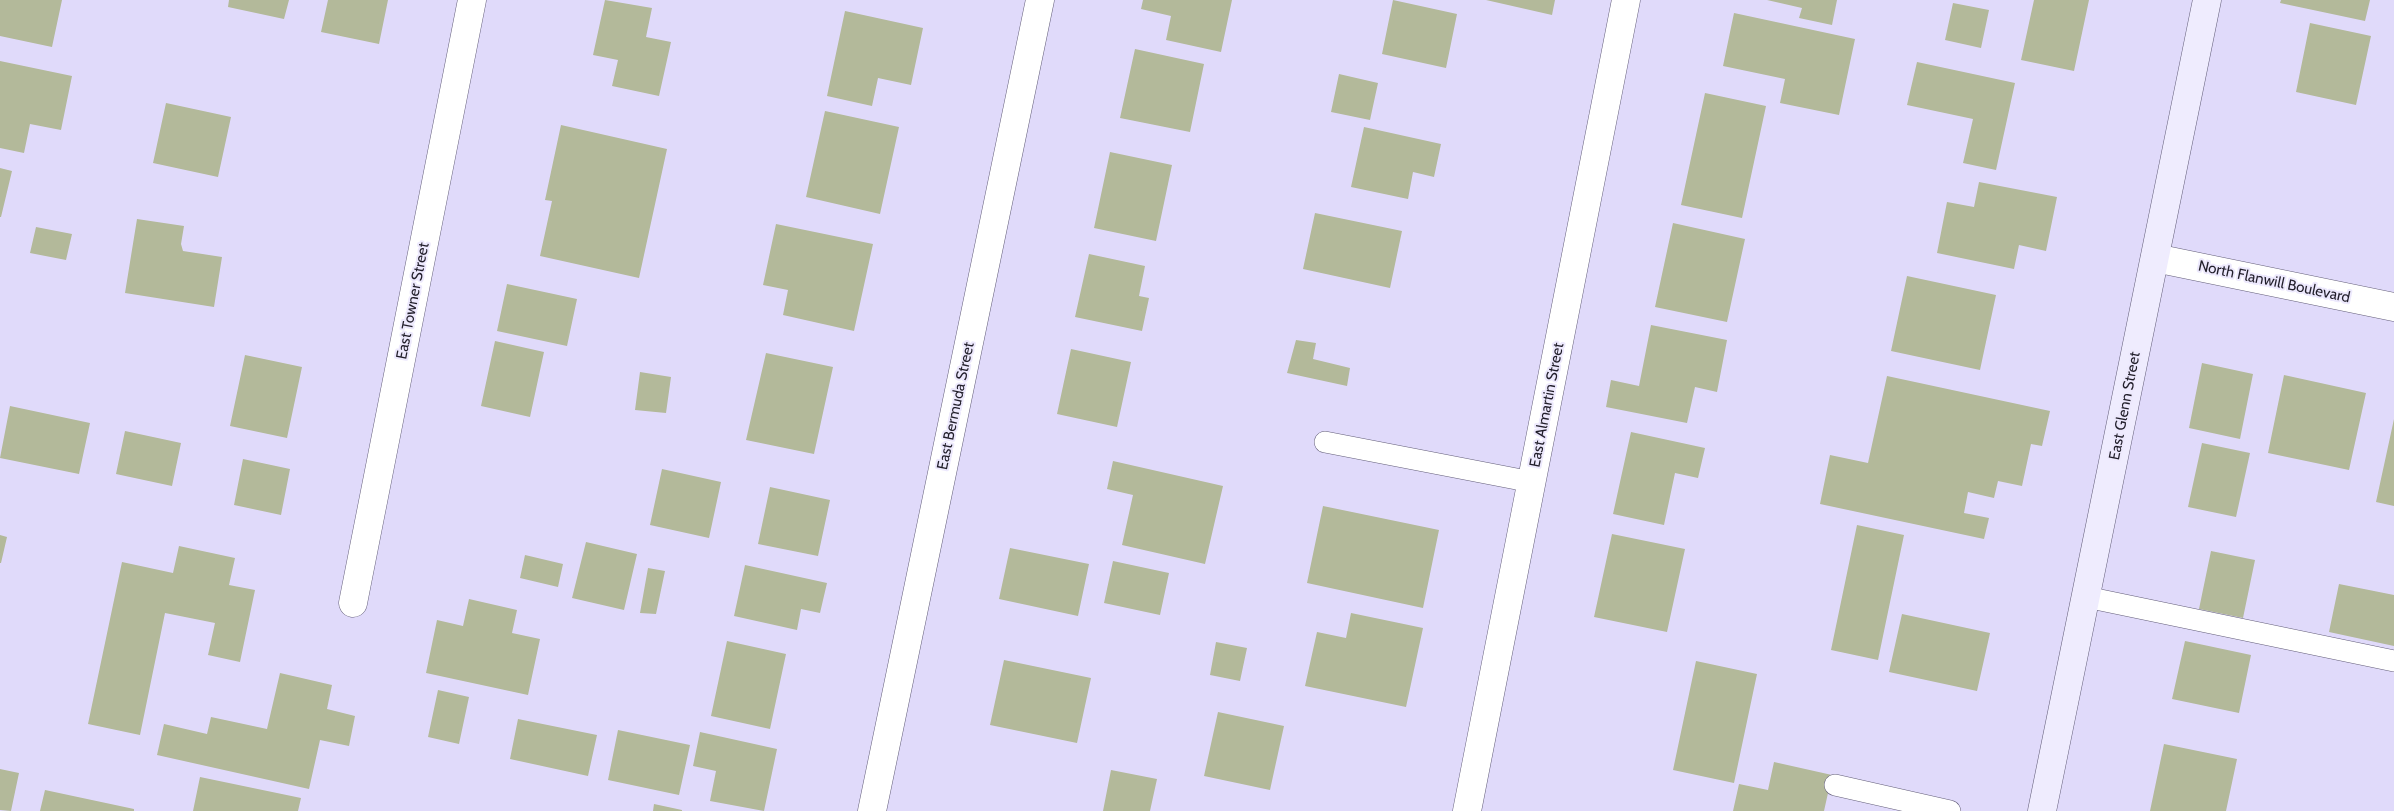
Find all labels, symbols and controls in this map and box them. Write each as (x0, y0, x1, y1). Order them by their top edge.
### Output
street label: East Towner Street (393, 241, 433, 361)
street label: North Flanwill Boulevard (2196, 257, 2352, 307)
street label: East Bermuda Street (934, 341, 978, 471)
street label: East Almartin Street (1526, 341, 1568, 469)
street label: East Glenn Street (2106, 350, 2144, 462)

